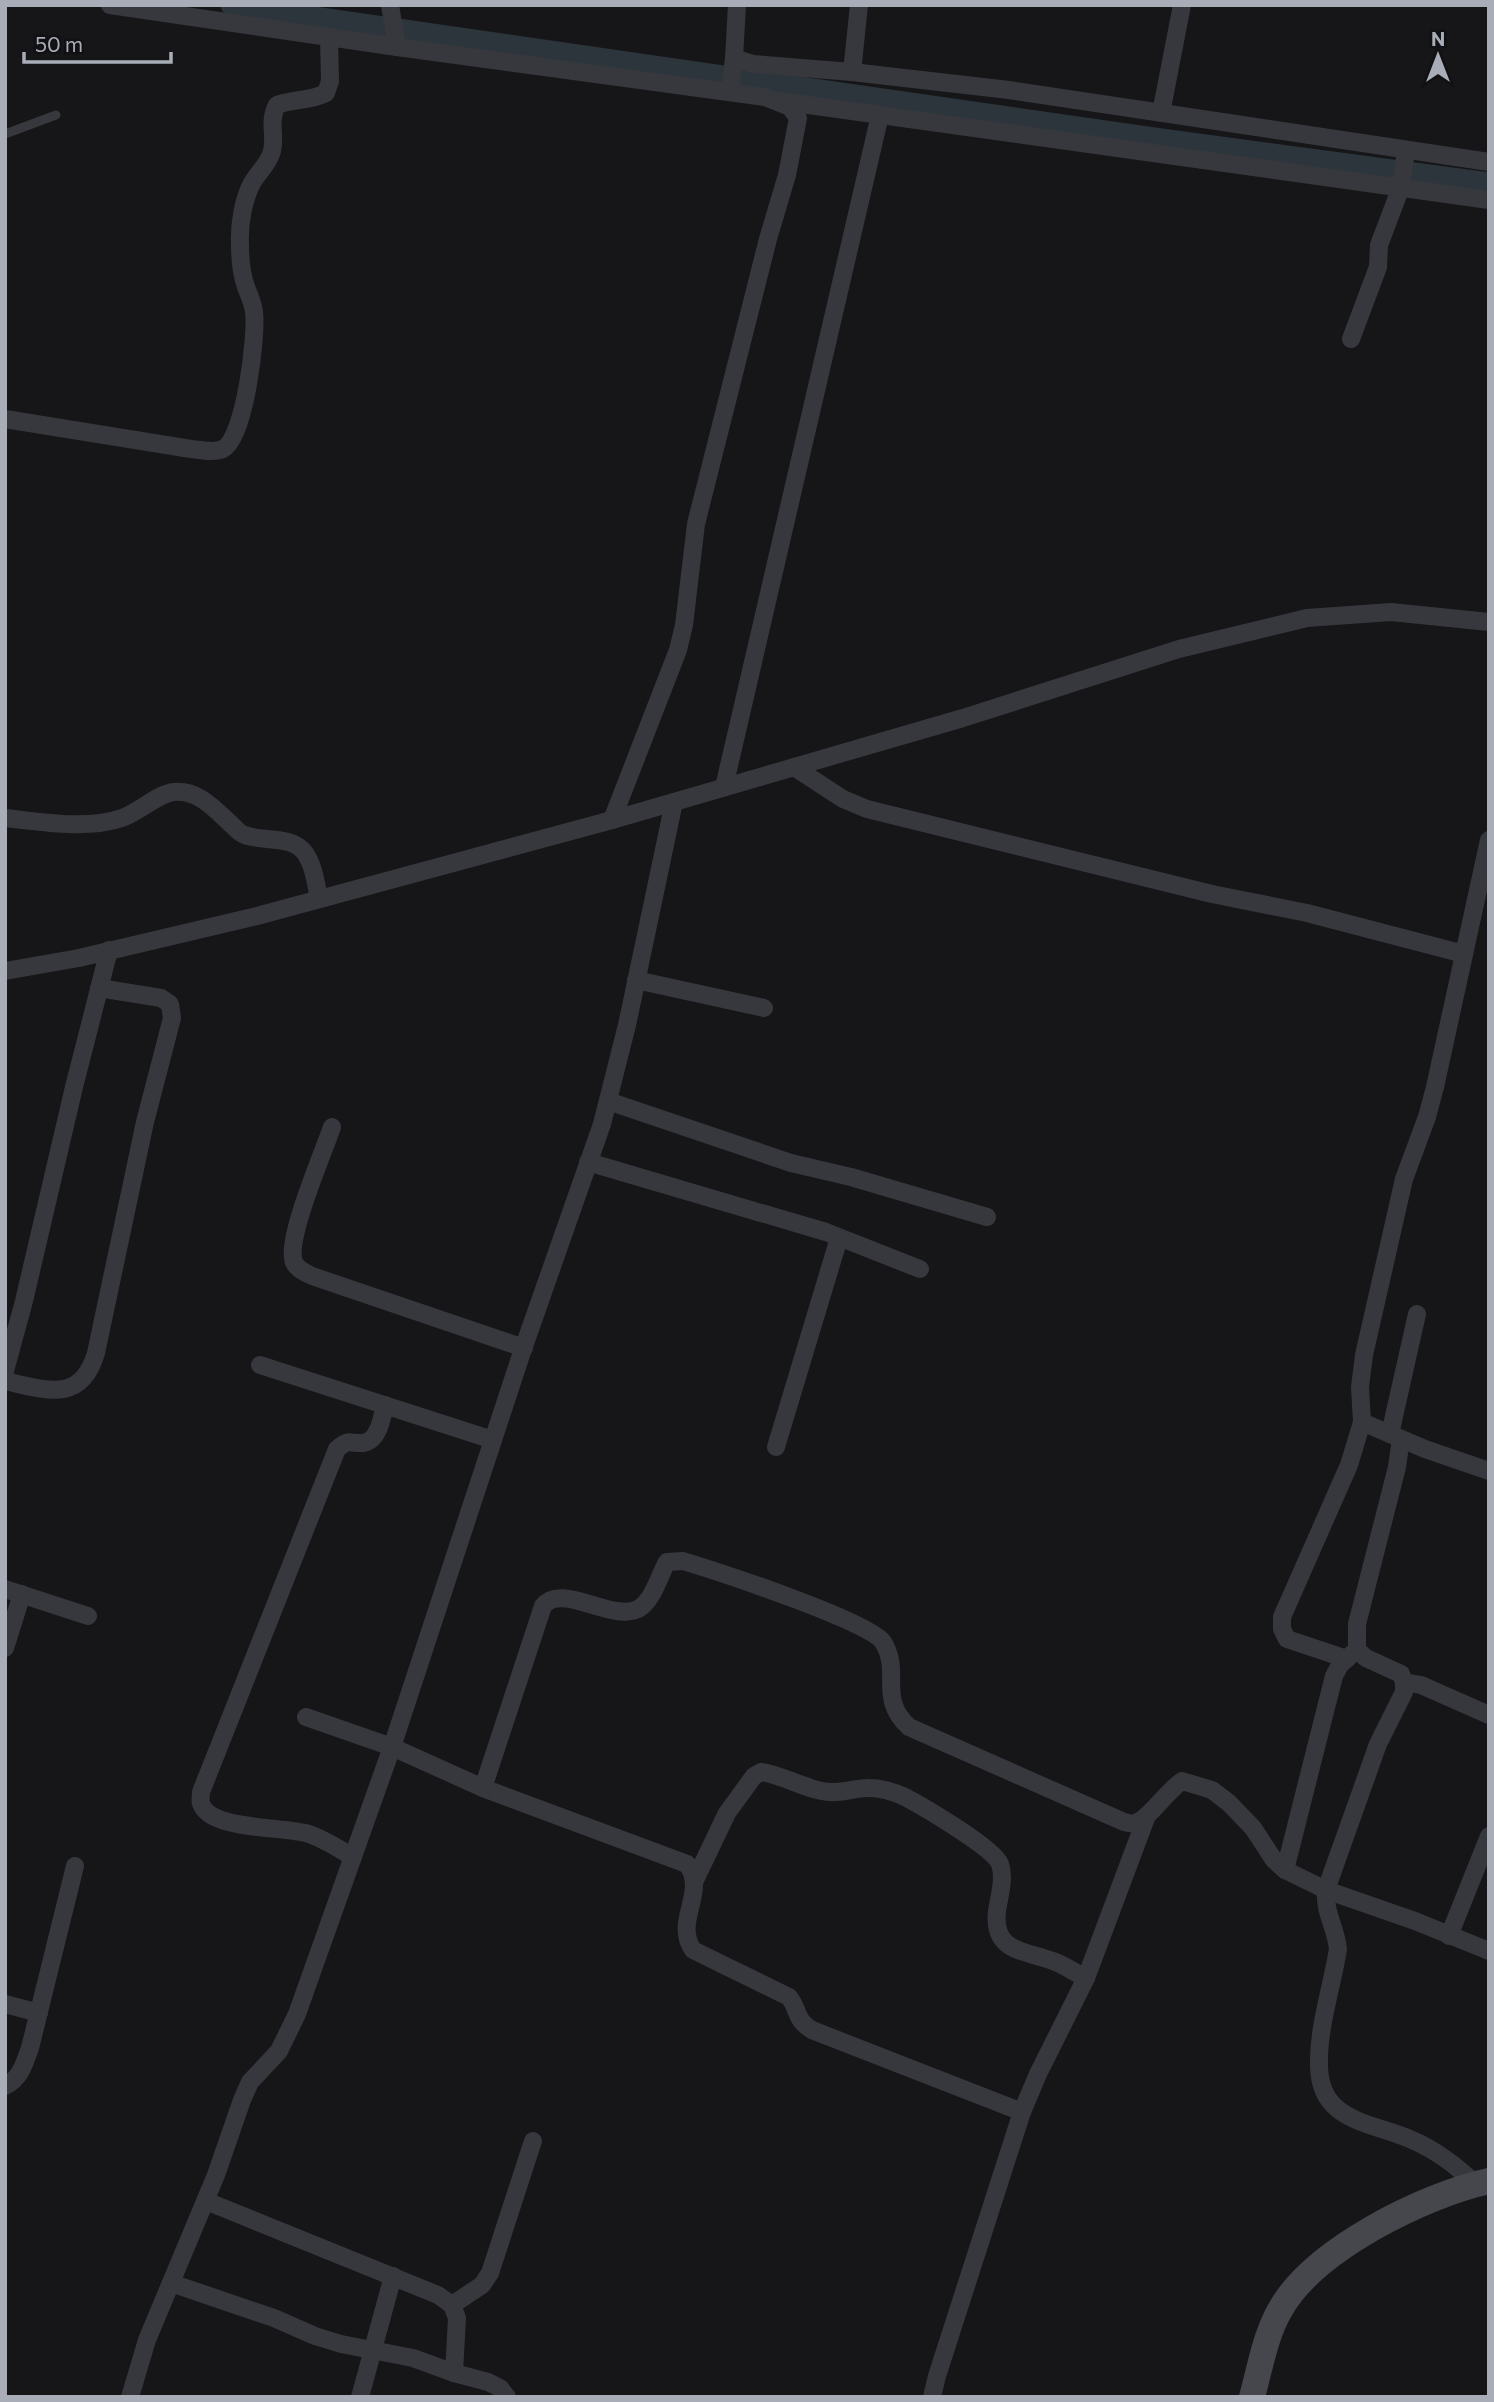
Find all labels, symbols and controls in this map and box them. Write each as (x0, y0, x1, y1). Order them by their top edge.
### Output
scale bar (24, 21, 172, 65)
north arrow (1403, 21, 1473, 91)
text: N (1431, 27, 1445, 50)
text: 50 m (35, 31, 83, 56)

